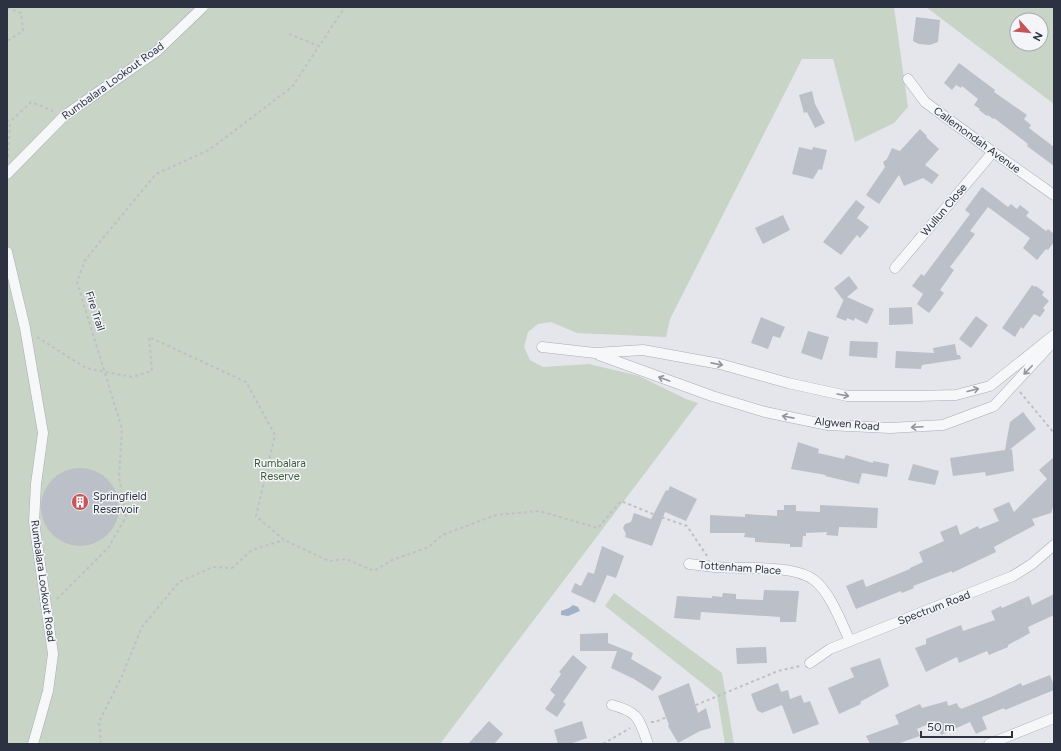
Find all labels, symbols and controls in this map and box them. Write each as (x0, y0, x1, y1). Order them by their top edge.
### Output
north arrow (1009, 12, 1049, 52)
text: N (1030, 30, 1045, 43)
street label: Rumbalara Lookout Road (59, 40, 167, 122)
street label: Callemondah Avenue (931, 104, 1023, 176)
street label: Wullun Close (918, 181, 970, 239)
street label: Fire Trail (83, 290, 107, 332)
one-way arrow (710, 360, 723, 368)
one-way arrow (1023, 365, 1033, 375)
one-way arrow (658, 374, 670, 382)
one-way arrow (966, 386, 979, 394)
one-way arrow (836, 391, 849, 399)
one-way arrow (782, 412, 795, 420)
street label: Algwen Road (814, 415, 880, 433)
one-way arrow (911, 423, 924, 430)
park label: Rumbalara Reserve (254, 457, 306, 483)
place label: Springfield Reservoir (93, 490, 147, 516)
building icon: Springfield Reservoir (70, 492, 90, 512)
street label: Rumbalara Lookout Road (28, 519, 58, 643)
street label: Tottenham Place (698, 559, 782, 577)
street label: Spectrum Road (896, 588, 972, 628)
scale bar (921, 713, 1012, 739)
text: 50 m (927, 720, 955, 734)

